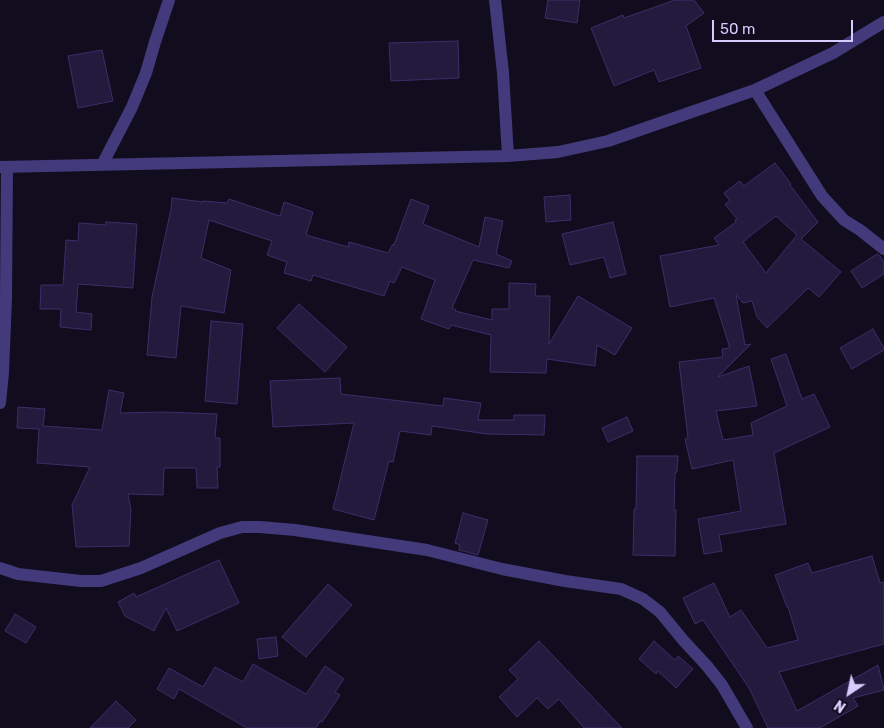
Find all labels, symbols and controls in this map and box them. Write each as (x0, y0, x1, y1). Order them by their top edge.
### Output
scale bar (714, 10, 855, 42)
text: 50 m (720, 20, 755, 38)
north arrow (824, 668, 874, 718)
text: N (831, 696, 849, 716)

